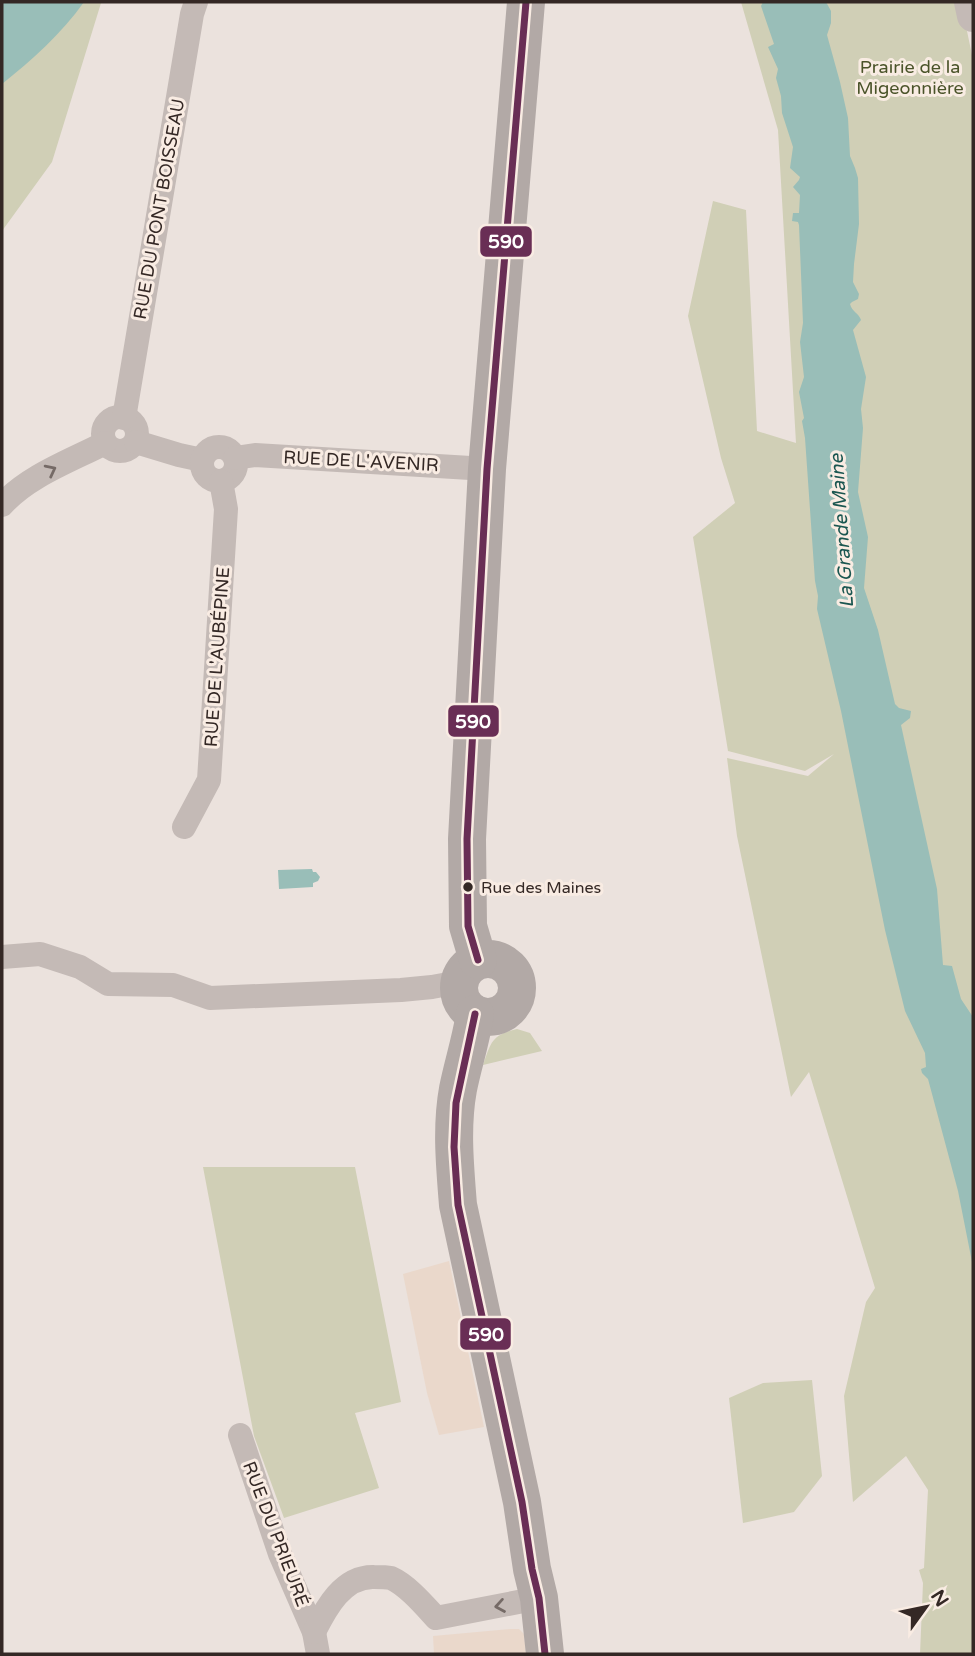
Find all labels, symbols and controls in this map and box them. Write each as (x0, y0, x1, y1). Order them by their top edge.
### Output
park label: Prairie de la Migeonnière (856, 56, 964, 99)
street label: RUE DU PONT BOISSEAU (129, 97, 189, 321)
line badge: 590 (479, 225, 533, 258)
text: 590 (488, 231, 524, 253)
street label: RUE DE L'AVENIR (283, 446, 439, 476)
water label: La Grande Maine (826, 452, 858, 609)
one-way arrow (44, 465, 56, 479)
street label: RUE DE L'AUBÉPINE (200, 566, 234, 748)
line badge: 590 (447, 704, 500, 738)
text: 590 (455, 711, 491, 733)
place label: Rue des Maines (481, 878, 601, 898)
marker: Rue des Maines (461, 880, 475, 894)
line badge: 590 (459, 1317, 512, 1351)
text: 590 (468, 1324, 504, 1346)
street label: RUE DU PRIEURÉ (238, 1458, 314, 1610)
north arrow (891, 1572, 961, 1642)
text: N (926, 1586, 953, 1611)
one-way arrow (494, 1598, 506, 1613)

